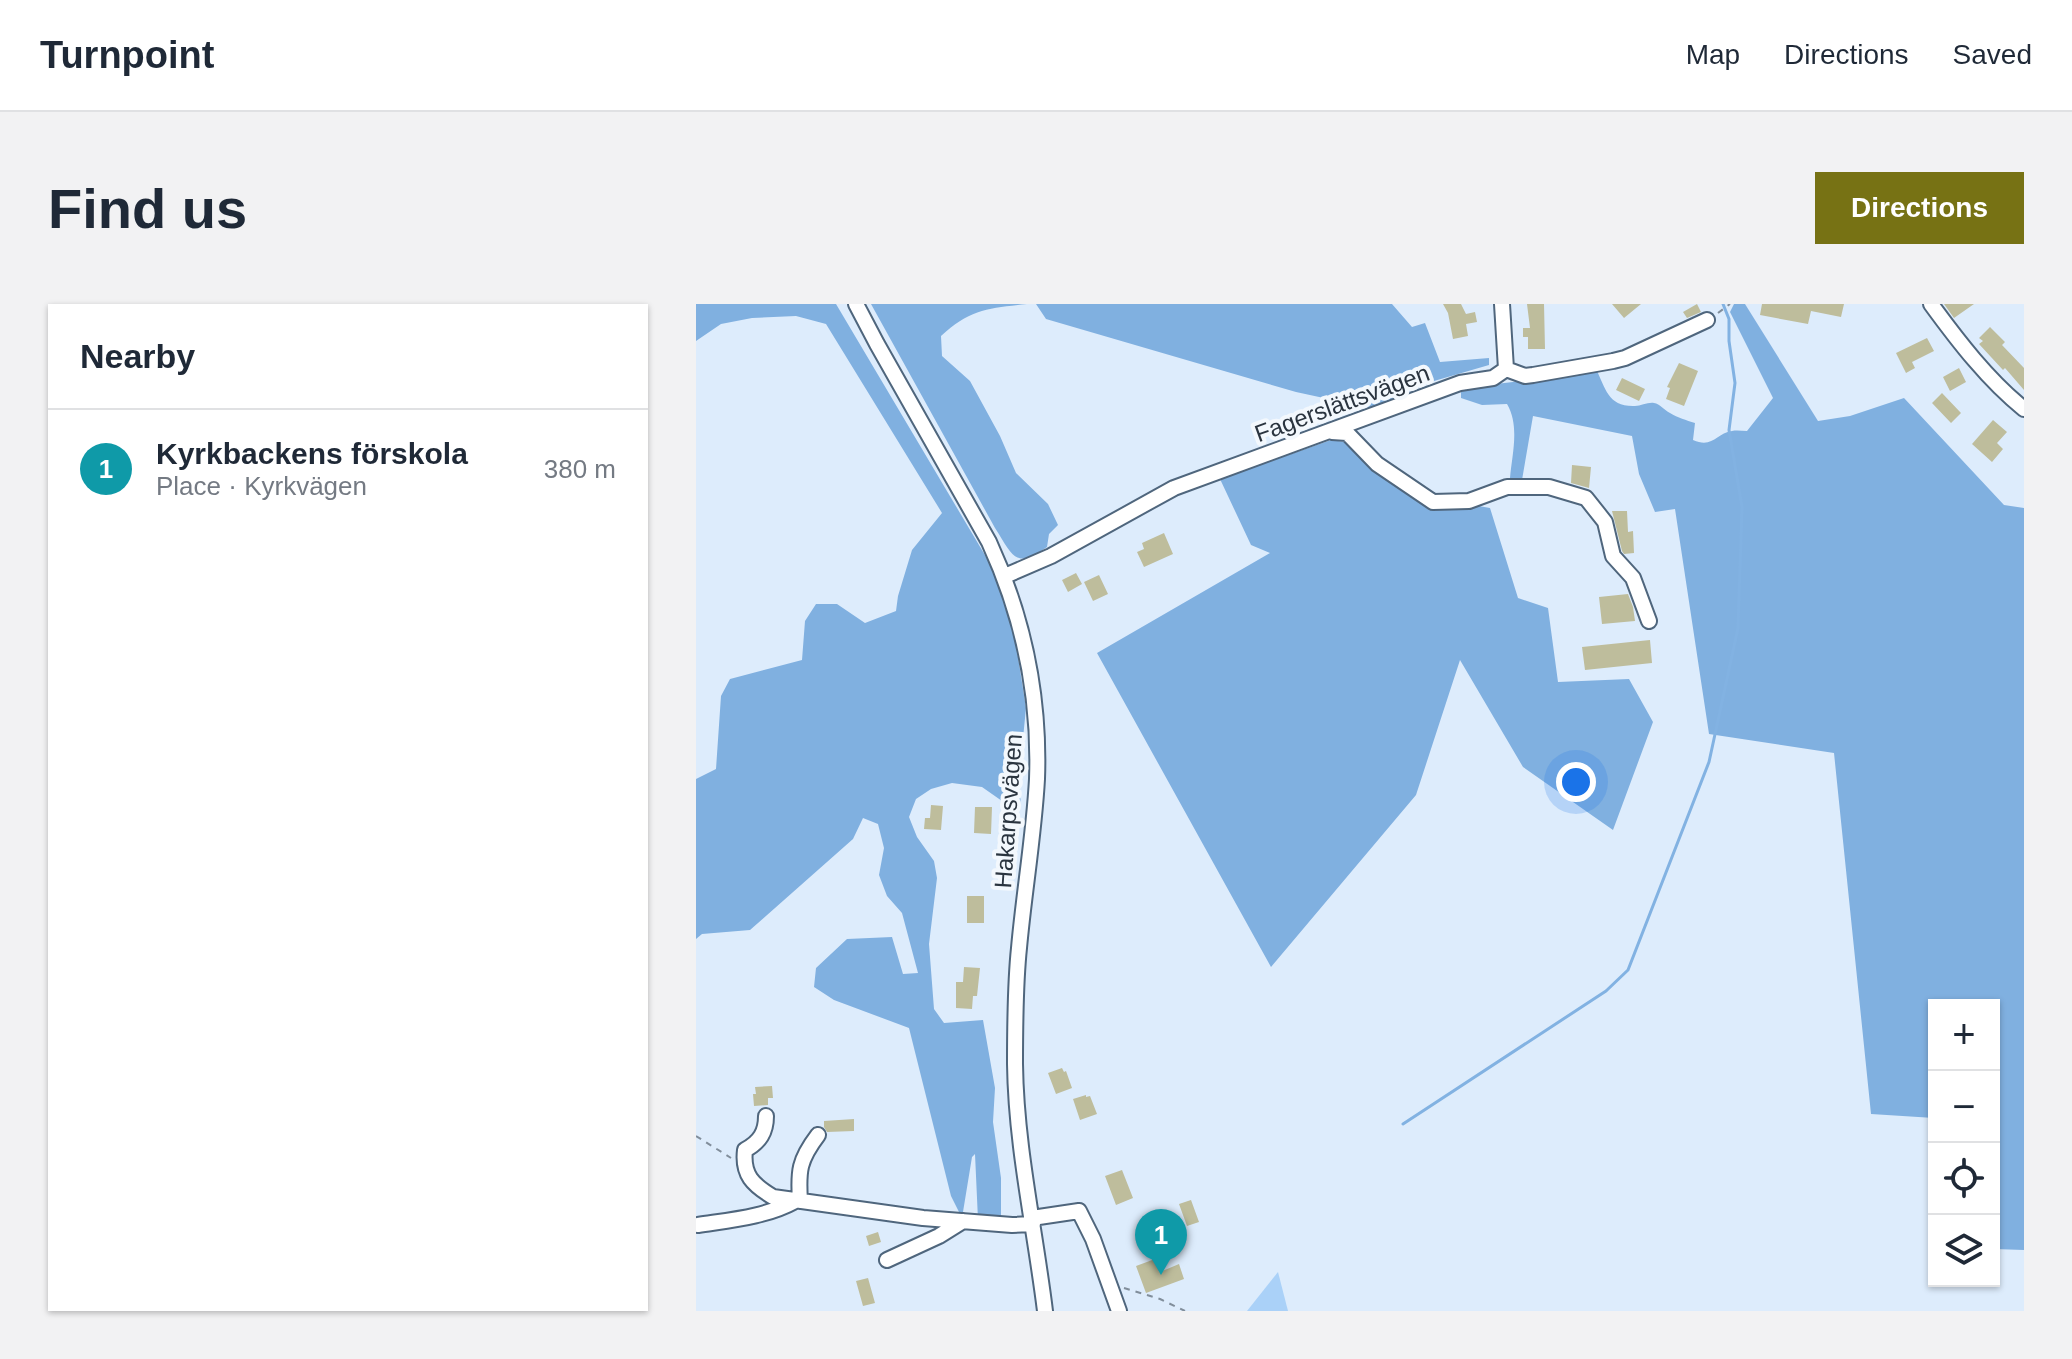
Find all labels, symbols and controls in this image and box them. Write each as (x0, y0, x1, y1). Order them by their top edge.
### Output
text: Turnpoint (40, 34, 214, 76)
text: Map (1686, 39, 1740, 70)
text: Directions (1784, 39, 1909, 70)
text: Saved (1953, 39, 2032, 70)
button: Directions (1815, 172, 2024, 244)
text: Find us (48, 177, 247, 240)
text: Nearby (80, 337, 195, 375)
street label: Fagerslättsvägen (1251, 359, 1433, 447)
text: Kyrkbackens förskola (156, 437, 468, 470)
text: 1 (99, 454, 113, 484)
text: 380 m (544, 454, 616, 484)
text: Place · Kyrkvägen (156, 471, 367, 501)
street label: Hakarpsvägen (989, 733, 1027, 889)
your location (1556, 762, 1596, 802)
map controls (1928, 999, 2000, 1287)
button: + (1928, 999, 2000, 1071)
button: − (1928, 1071, 2000, 1143)
button: locate (1928, 1143, 2000, 1215)
pin: 1 (1135, 1209, 1187, 1275)
button: layers (1928, 1215, 2000, 1287)

